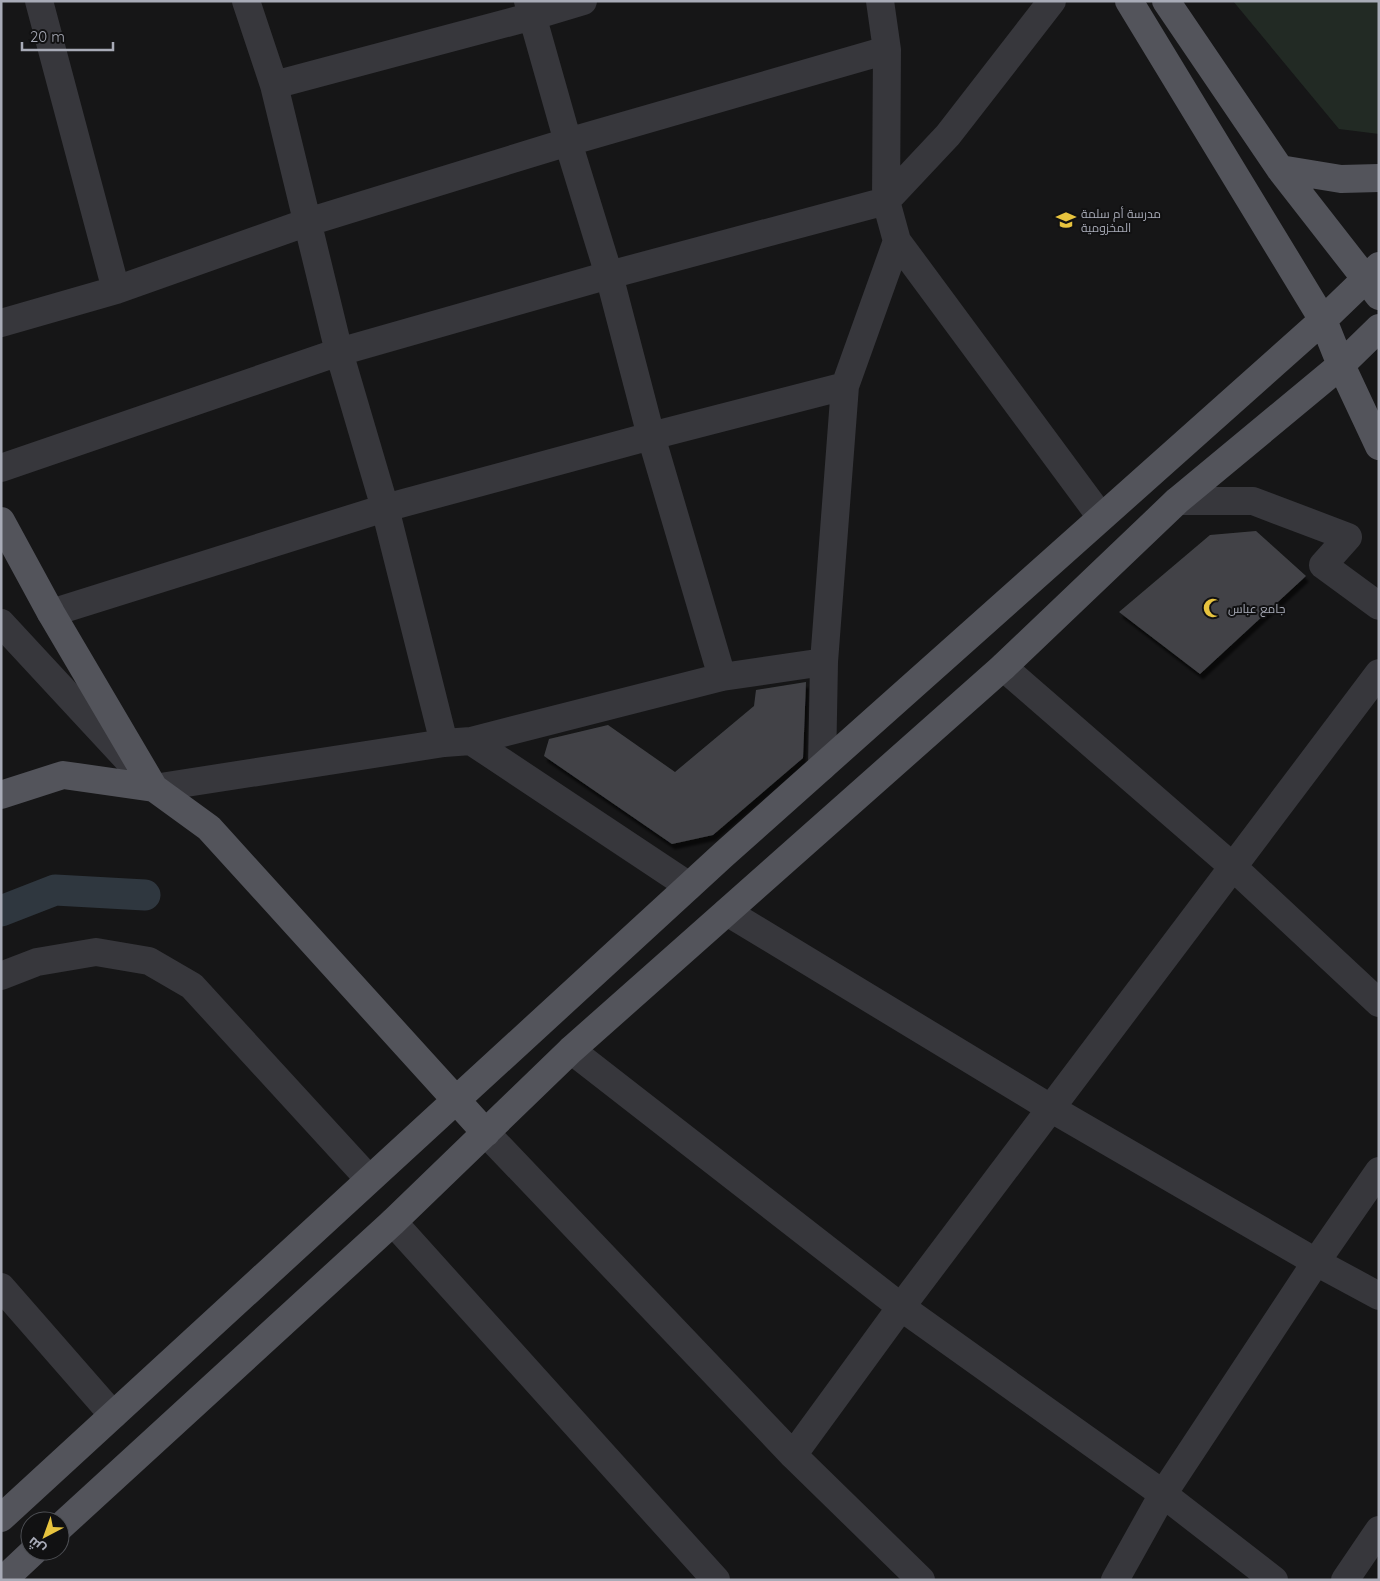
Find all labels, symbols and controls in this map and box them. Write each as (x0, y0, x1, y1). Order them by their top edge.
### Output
scale bar (22, 20, 114, 52)
text: 20 m (30, 27, 65, 46)
place label: مدرسة أم سلمة المخزومية (1081, 206, 1161, 235)
school or university icon: مدرسة أم سلمة المخزومية (1055, 209, 1077, 231)
mosque icon: جامع عباس (1202, 597, 1224, 619)
place label: جامع عباس (1228, 601, 1285, 617)
north arrow (20, 1511, 70, 1561)
text: ش (24, 1533, 49, 1558)

